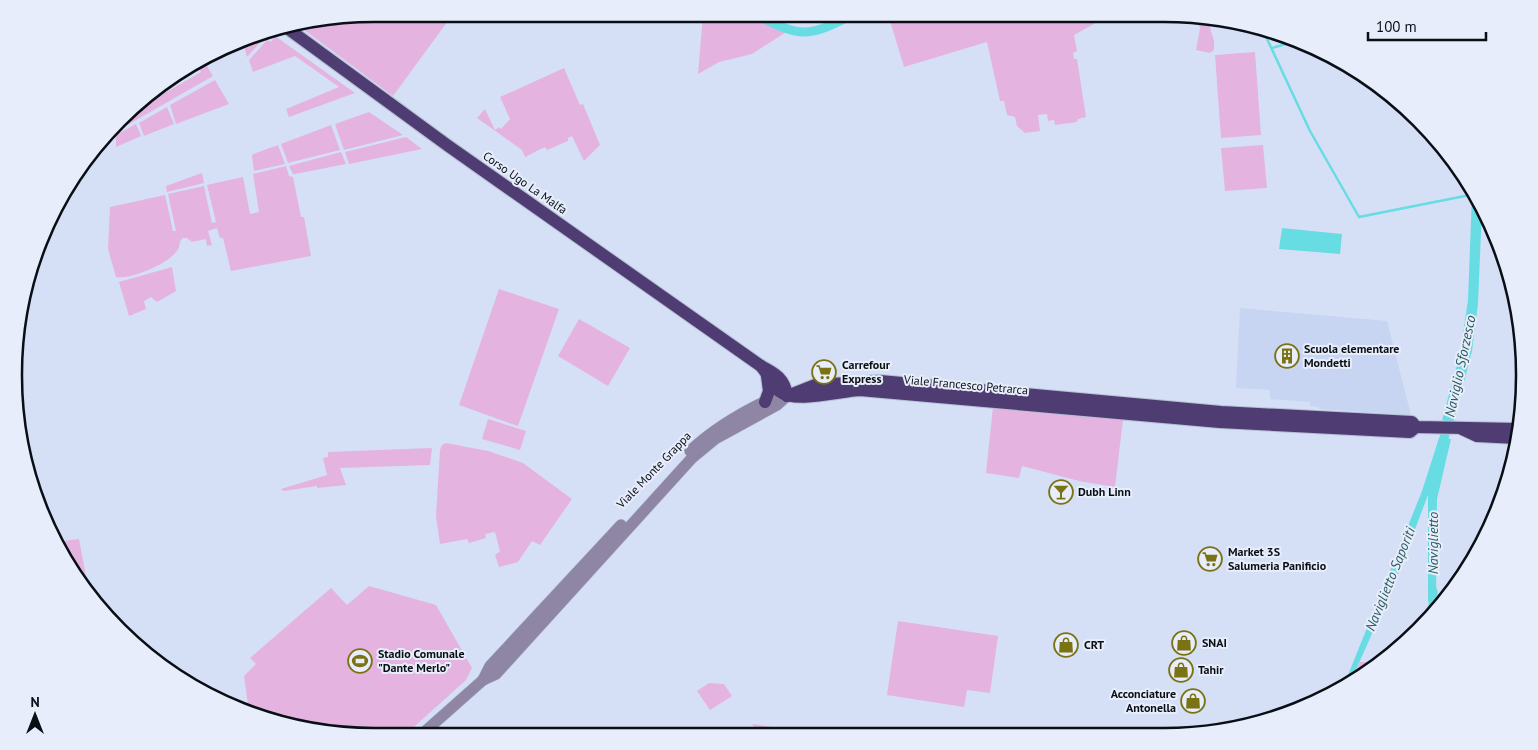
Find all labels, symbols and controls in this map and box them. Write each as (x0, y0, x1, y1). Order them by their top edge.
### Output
scale bar (1368, 10, 1486, 42)
text: 100 m (1376, 17, 1417, 36)
street label: Corso Ugo La Malfa (480, 148, 570, 217)
water label: Naviglio Sforzesco (1440, 313, 1480, 419)
place label: Scuola elementare Mondetti (1304, 341, 1399, 370)
building icon: Scuola elementare Mondetti (1274, 343, 1300, 369)
place label: Carrefour Express (842, 357, 891, 386)
supermarket icon: Carrefour Express (811, 359, 837, 385)
street label: Viale Francesco Petrarca (902, 372, 1029, 397)
street label: Viale Monte Grappa (613, 428, 694, 512)
bar icon: Dubh Linn (1048, 479, 1074, 505)
place label: Dubh Linn (1078, 484, 1131, 499)
water label: Naviglietto (1424, 512, 1442, 574)
water label: Naviglietto Saporiti (1361, 524, 1419, 634)
place label: Market 3S Salumeria Panificio (1228, 544, 1327, 573)
supermarket icon: Market 3S Salumeria Panificio (1197, 546, 1223, 572)
shop icon: SNAI (1171, 630, 1197, 656)
shop icon: CRT (1053, 632, 1079, 658)
place label: SNAI (1202, 635, 1227, 650)
place label: CRT (1084, 637, 1104, 652)
place label: Stadio Comunale "Dante Merlo" (378, 646, 464, 675)
sports icon: Stadio Comunale "Dante Merlo" (347, 648, 373, 674)
shop icon: Tahir (1168, 657, 1194, 683)
place label: Tahir (1198, 662, 1224, 677)
place label: Acconciature Antonella (1111, 686, 1176, 715)
shop icon: Acconciature Antonella (1180, 688, 1206, 714)
north arrow (10, 690, 60, 740)
text: N (30, 693, 40, 711)

